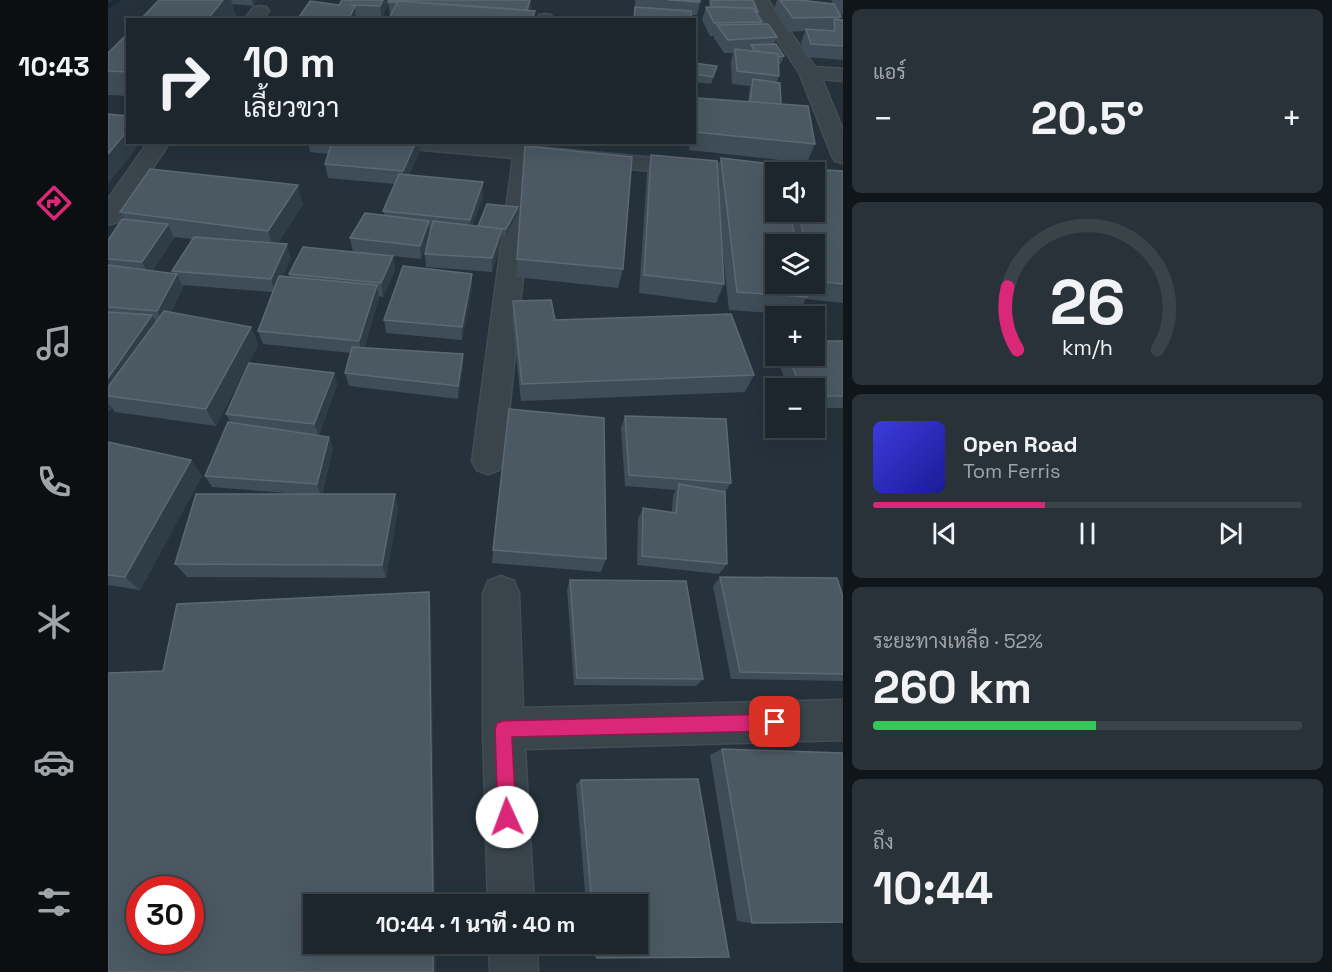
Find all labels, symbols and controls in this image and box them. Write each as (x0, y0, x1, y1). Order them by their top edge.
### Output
text: 10 m (243, 36, 336, 89)
icon: right (144, 42, 222, 120)
text: 10:43 (18, 49, 90, 84)
text: แอร์ (873, 59, 906, 85)
text: เลี้ยวขวา (243, 90, 339, 125)
text: 20.5° (1031, 90, 1144, 147)
text: − (873, 98, 893, 140)
text: + (1282, 98, 1302, 140)
map controls (765, 162, 825, 438)
button: sound (765, 162, 825, 222)
icon: directions (33, 182, 75, 224)
button: layers (765, 234, 825, 294)
text: 26 (1050, 264, 1125, 343)
button: + (765, 306, 825, 366)
icon: music (33, 322, 75, 364)
text: km/h (1062, 335, 1113, 362)
button: − (765, 378, 825, 438)
text: Open Road (963, 430, 1078, 458)
text: Tom Ferris (963, 458, 1061, 484)
icon: phone (33, 461, 75, 503)
icon: previous (928, 517, 961, 550)
icon: pause (1071, 517, 1104, 550)
icon: next (1214, 517, 1247, 550)
icon: climate (33, 601, 75, 643)
text: ระยะทางเหลือ · 52% (873, 628, 1043, 654)
text: 260 km (873, 659, 1032, 716)
pin (749, 696, 800, 747)
icon: arrive (758, 705, 791, 738)
icon: car (33, 741, 75, 783)
position arrow (475, 785, 539, 849)
text: ถึง (873, 829, 894, 855)
text: 10:44 (873, 860, 993, 917)
speed limit sign: 30 (126, 876, 204, 954)
icon: filters (33, 881, 75, 923)
text: 10:44 · 1 นาที · 40 m (376, 910, 575, 938)

